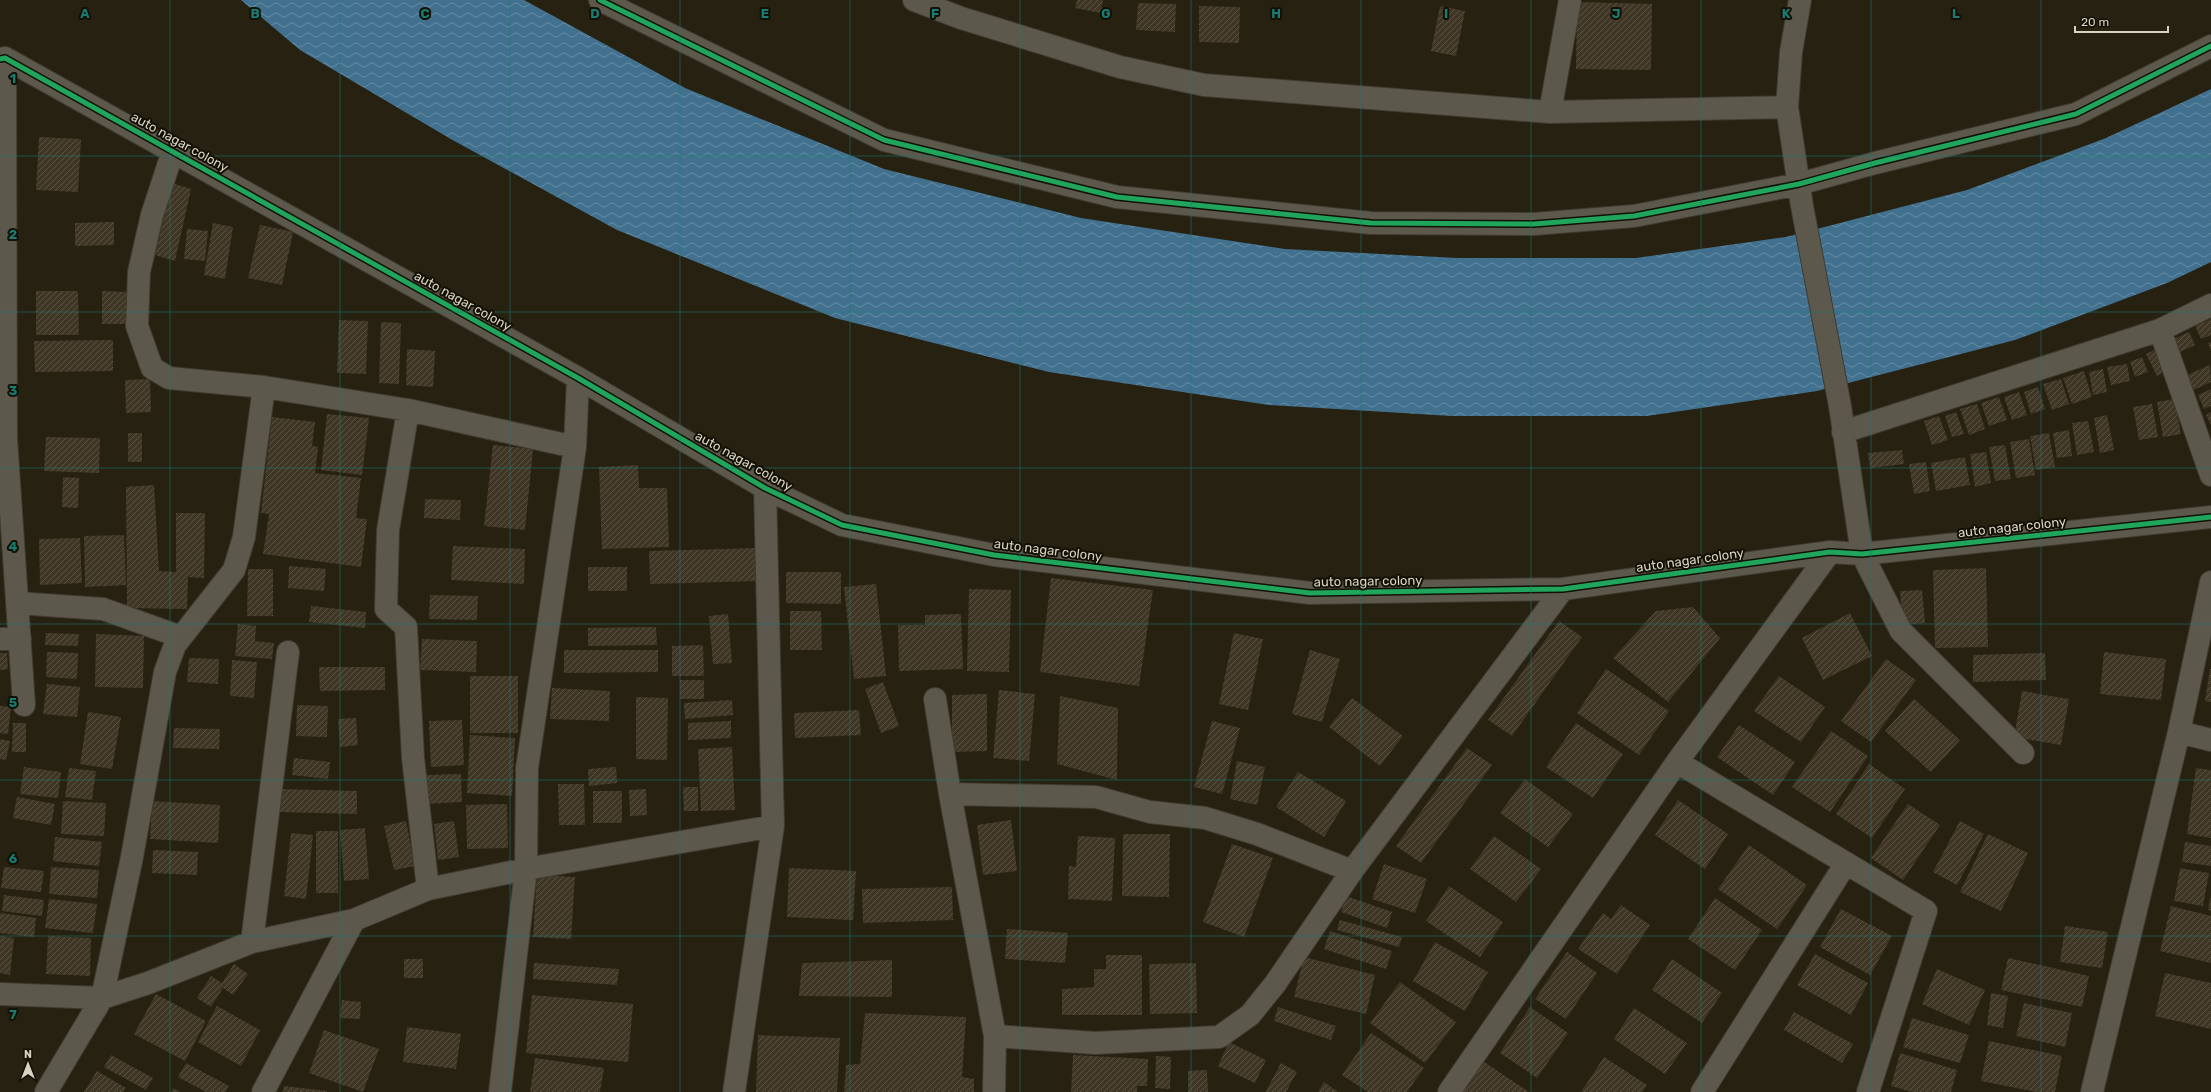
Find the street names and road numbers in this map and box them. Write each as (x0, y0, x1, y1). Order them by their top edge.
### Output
street label: auto nagar colony (128, 109, 231, 176)
street label: auto nagar colony (411, 268, 514, 335)
street label: auto nagar colony (692, 428, 795, 495)
street label: auto nagar colony (1957, 514, 2067, 541)
street label: auto nagar colony (993, 536, 1103, 565)
street label: auto nagar colony (1635, 545, 1745, 576)
street label: auto nagar colony (1314, 573, 1422, 590)

